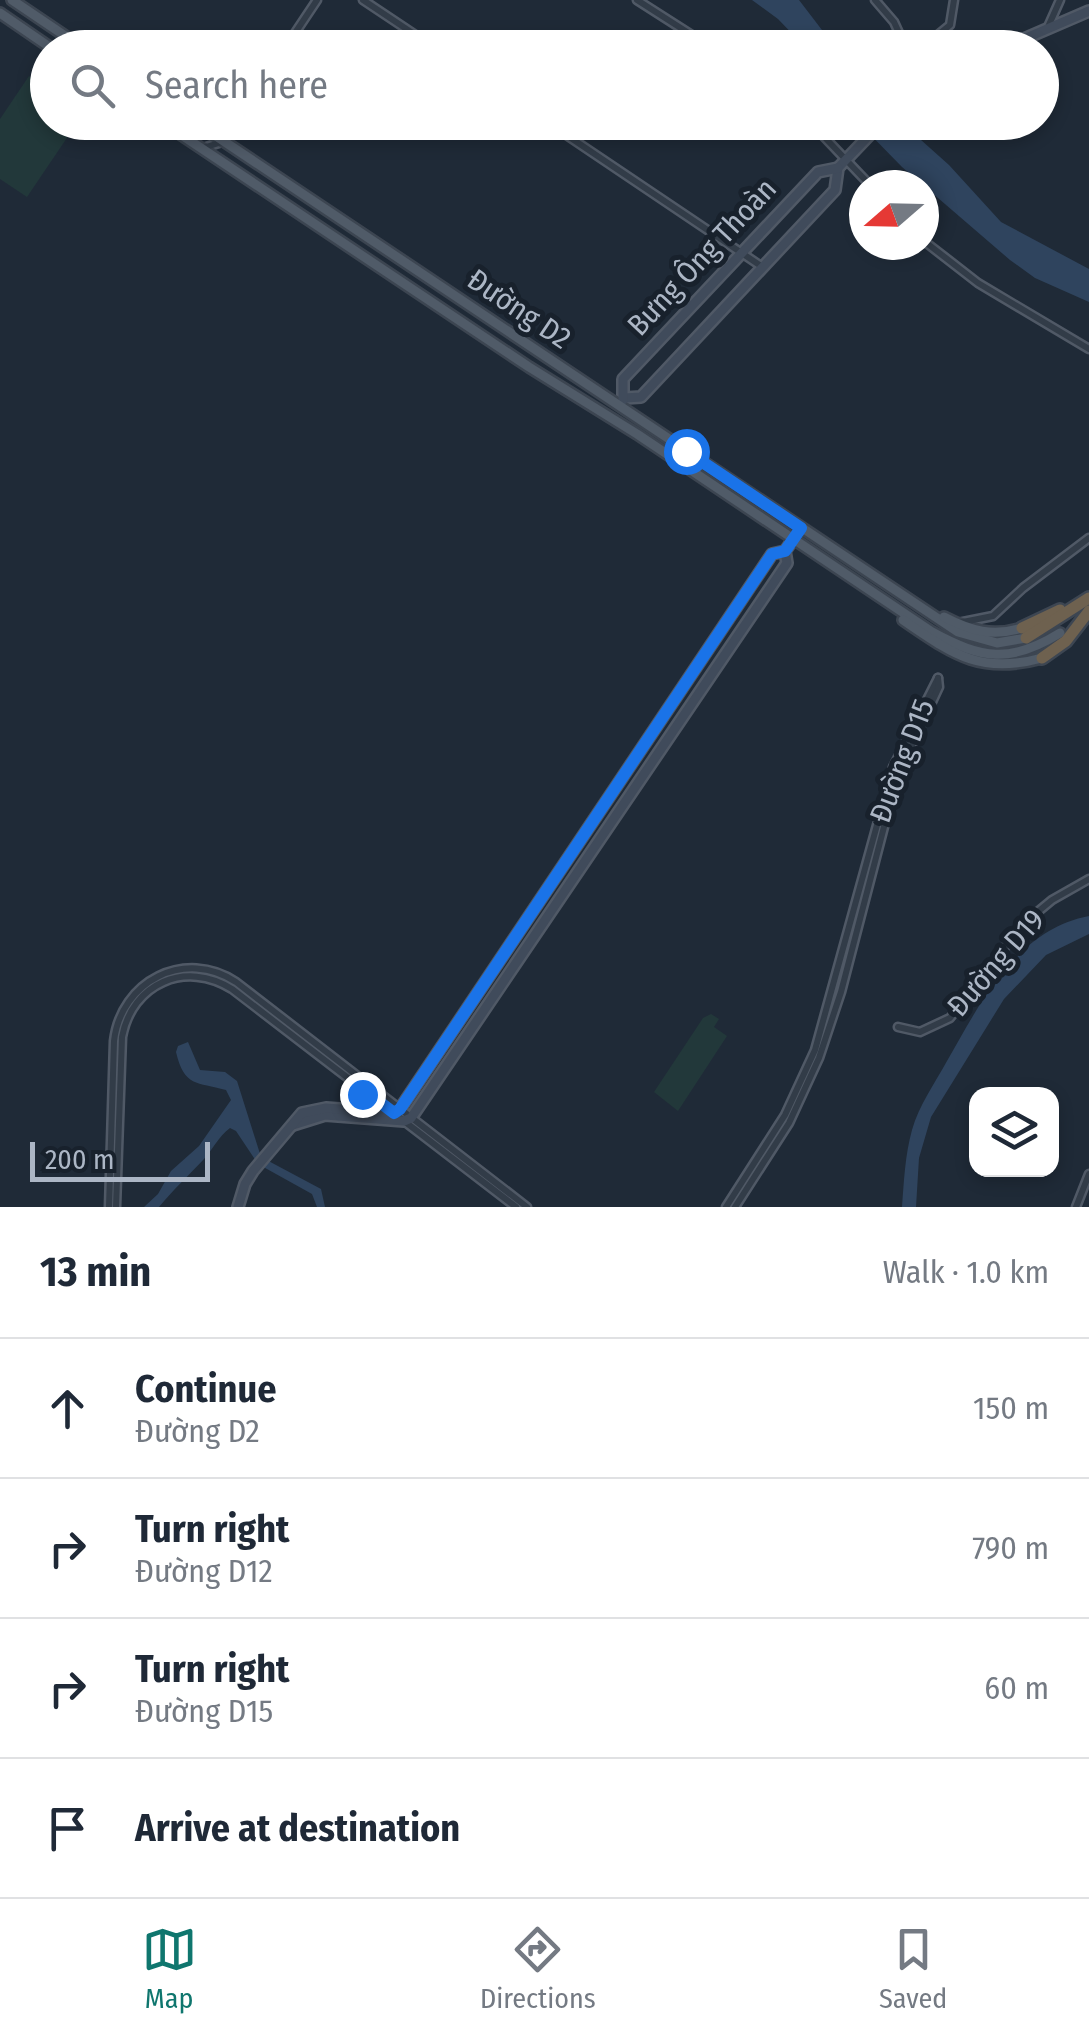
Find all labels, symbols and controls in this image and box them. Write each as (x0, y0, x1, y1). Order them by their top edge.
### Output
search box (30, 30, 1059, 140)
icon: search (65, 58, 120, 113)
text: Search here (145, 62, 328, 108)
north arrow (849, 170, 939, 260)
street label: Bưng Ông Thoàn (620, 171, 784, 343)
street label: Đường D2 (460, 261, 578, 357)
route start (664, 429, 710, 475)
street label: Đường D15 (862, 694, 942, 828)
street label: Đường D19 (940, 902, 1052, 1024)
route end (340, 1072, 386, 1118)
map controls (969, 1087, 1059, 1177)
button: layers (969, 1087, 1059, 1177)
scale bar (30, 1137, 210, 1182)
text: 200 m (45, 1143, 115, 1176)
text: 13 min (40, 1247, 151, 1297)
text: Walk · 1.0 km (883, 1253, 1049, 1291)
text: Continue (135, 1366, 276, 1412)
icon: ahead (40, 1381, 95, 1436)
text: 150 m (973, 1389, 1049, 1427)
text: Đường D2 (135, 1412, 260, 1450)
text: Turn right (135, 1506, 289, 1552)
icon: right (40, 1521, 95, 1576)
text: 790 m (972, 1529, 1049, 1567)
text: Đường D12 (135, 1552, 273, 1590)
text: Turn right (135, 1646, 289, 1692)
icon: right (40, 1661, 95, 1716)
text: 60 m (984, 1669, 1049, 1707)
text: Đường D15 (135, 1692, 273, 1730)
icon: arrive (40, 1801, 95, 1856)
text: Arrive at destination (135, 1805, 460, 1851)
tab: Map (142, 1922, 197, 2015)
tab: Directions (480, 1922, 596, 2015)
tab: Saved (879, 1922, 947, 2015)

